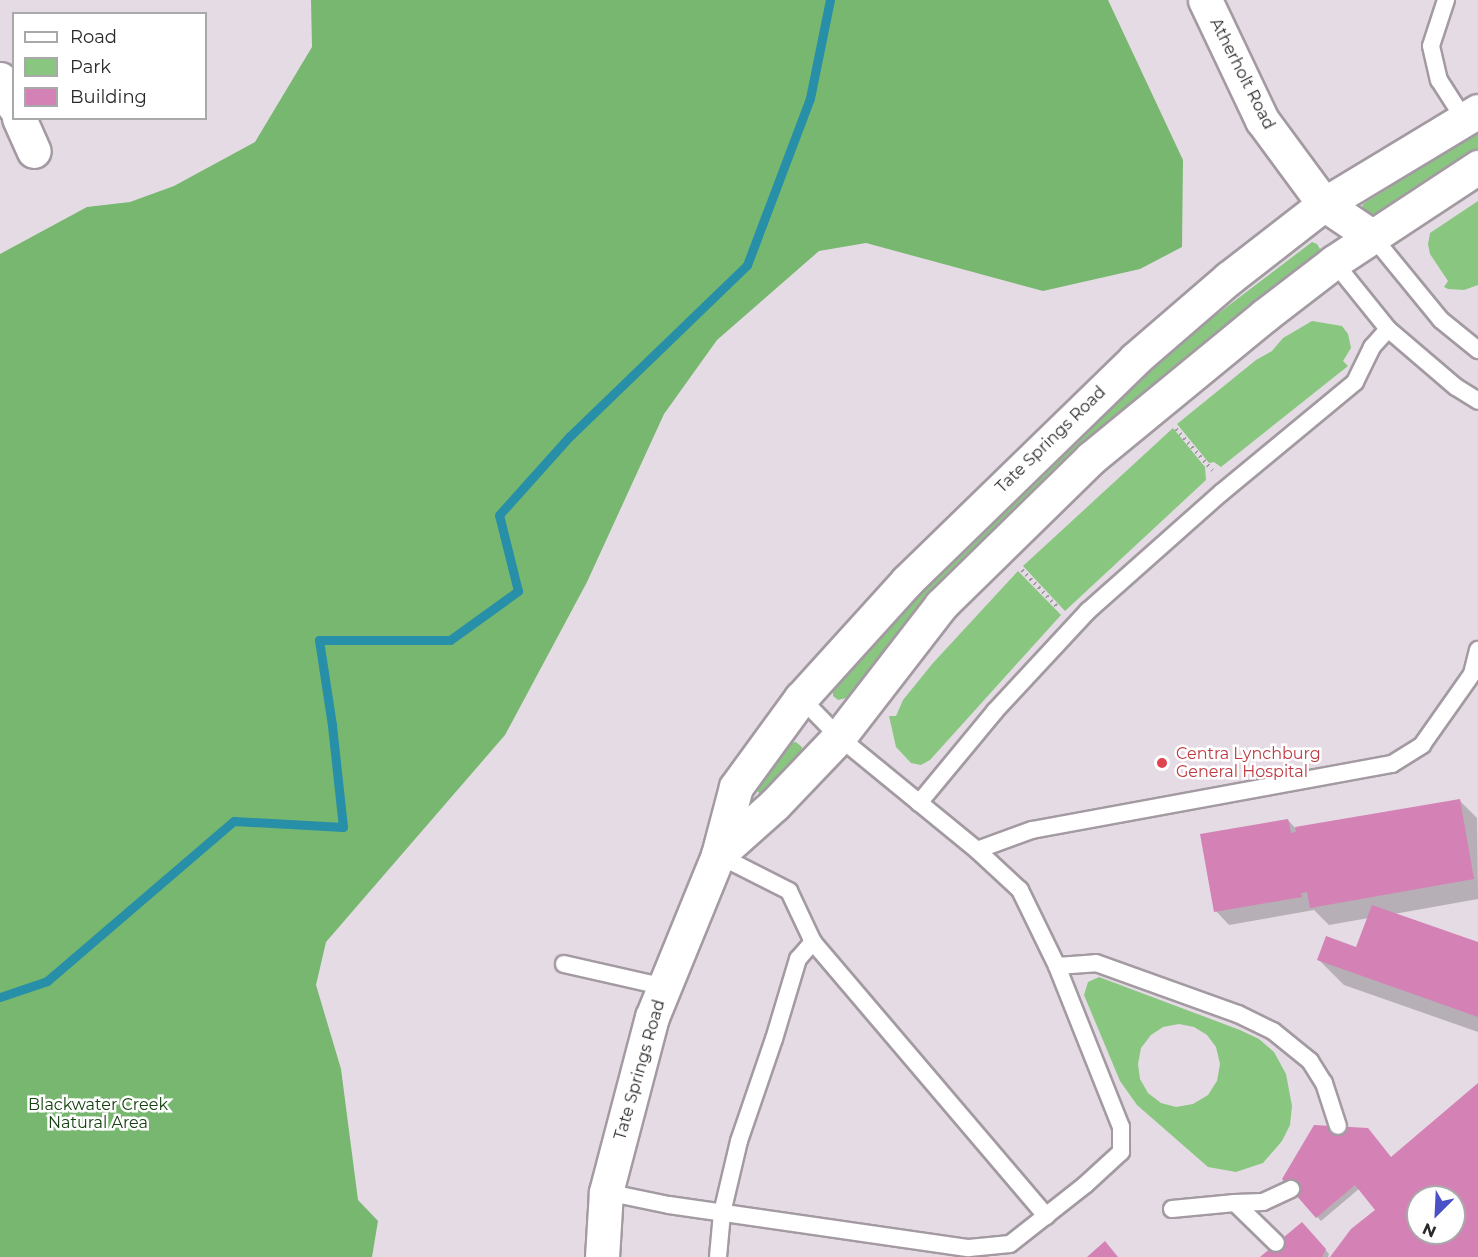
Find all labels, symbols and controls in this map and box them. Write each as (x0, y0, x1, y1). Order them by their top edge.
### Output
legend (12, 12, 207, 120)
street label: Atherholt Road (1206, 15, 1278, 133)
text: Road (70, 26, 117, 48)
text: Park (70, 56, 111, 78)
text: Building (70, 86, 147, 108)
street label: Tate Springs Road (992, 383, 1110, 497)
place label: Centra Lynchburg General Hospital (1176, 744, 1321, 782)
marker: Centra Lynchburg General Hospital (1153, 754, 1171, 772)
street label: Tate Springs Road (611, 998, 669, 1142)
park label: Blackwater Creek Natural Area (28, 1095, 168, 1133)
north arrow (1406, 1185, 1466, 1245)
text: N (1420, 1219, 1439, 1241)

